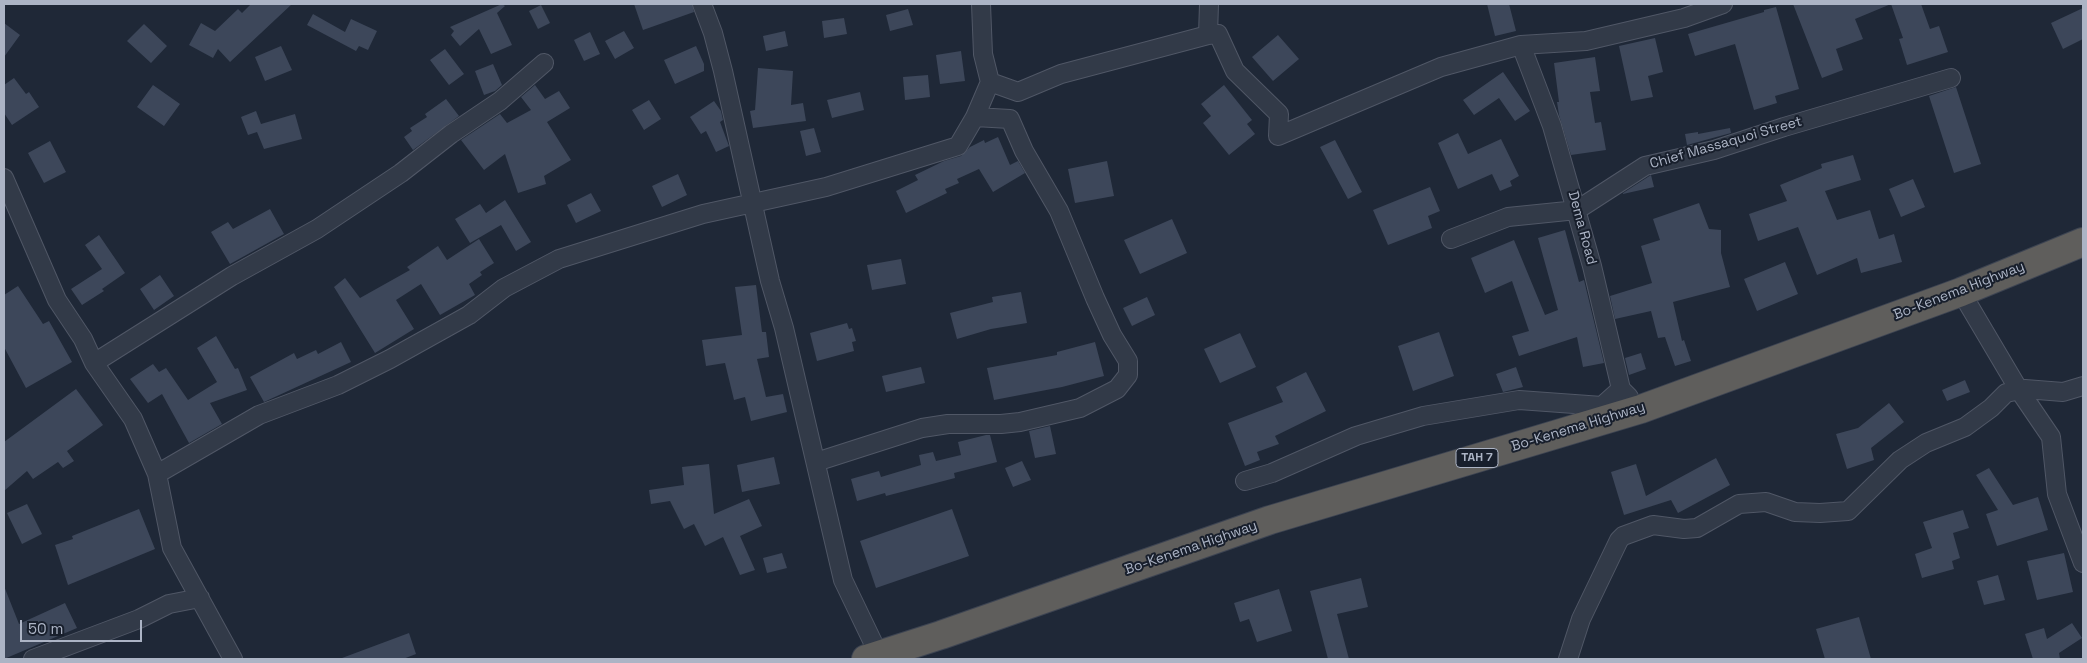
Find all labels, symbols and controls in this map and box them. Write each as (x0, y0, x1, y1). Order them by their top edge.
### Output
street label: Chief Massaquoi Street (1648, 113, 1804, 173)
street label: Dema Road (1564, 189, 1600, 267)
street label: Bo-Kenema Highway (1891, 258, 2027, 324)
street label: Bo-Kenema Highway (1509, 399, 1647, 455)
road number: TAH 7 (1456, 448, 1498, 468)
street label: Bo-Kenema Highway (1123, 517, 1259, 579)
scale bar (22, 610, 145, 642)
text: 50 m (28, 619, 63, 638)

